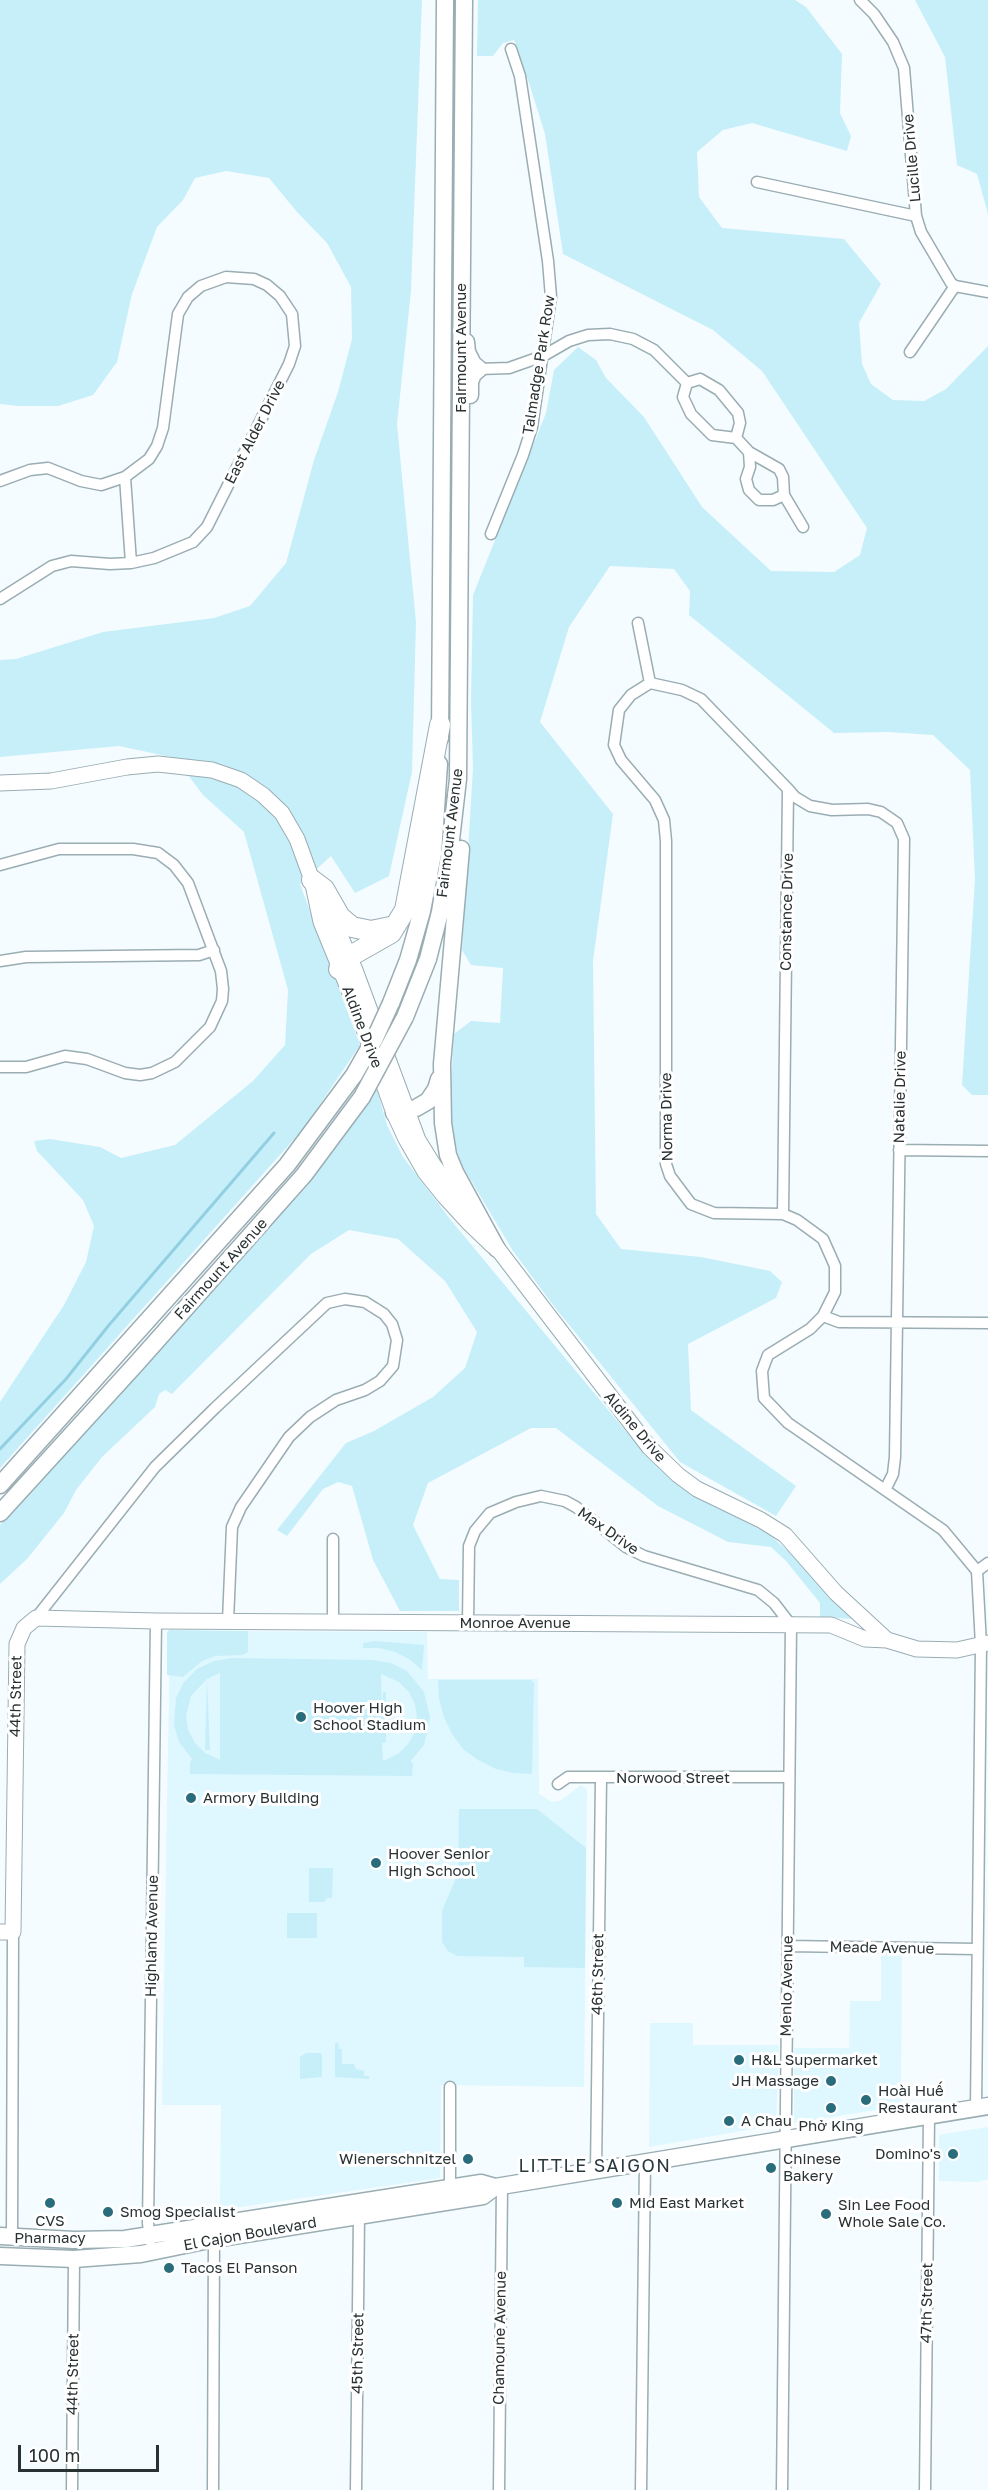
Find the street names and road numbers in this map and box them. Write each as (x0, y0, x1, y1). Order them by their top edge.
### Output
street label: Lucille Drive (899, 113, 925, 203)
street label: Fairmount Avenue (452, 283, 470, 413)
street label: Talmadge Park Row (519, 294, 559, 436)
street label: East Alder Drive (221, 377, 289, 487)
street label: Fairmount Avenue (433, 767, 467, 899)
street label: Constance Drive (777, 853, 797, 971)
street label: Aldine Drive (338, 983, 386, 1071)
street label: Natalie Drive (890, 1051, 910, 1143)
street label: Norma Drive (657, 1072, 677, 1162)
street label: Fairmount Avenue (171, 1215, 271, 1323)
street label: Aldine Drive (600, 1388, 670, 1466)
street label: Max Drive (574, 1503, 642, 1559)
street label: Monroe Avenue (459, 1614, 571, 1632)
street label: 44th Street (6, 1655, 26, 1737)
street label: Norwood Street (616, 1769, 730, 1787)
street label: Highland Avenue (142, 1875, 162, 1997)
street label: 46th Street (588, 1933, 608, 2015)
street label: Menlo Avenue (777, 1935, 797, 2037)
street label: Meade Avenue (830, 1938, 934, 1958)
street label: El Cajon Boulevard (182, 2213, 318, 2255)
street label: 47th Street (917, 2263, 937, 2343)
street label: Chamoune Avenue (490, 2271, 510, 2405)
street label: 45th Street (348, 2312, 368, 2394)
street label: 44th Street (63, 2333, 83, 2415)

